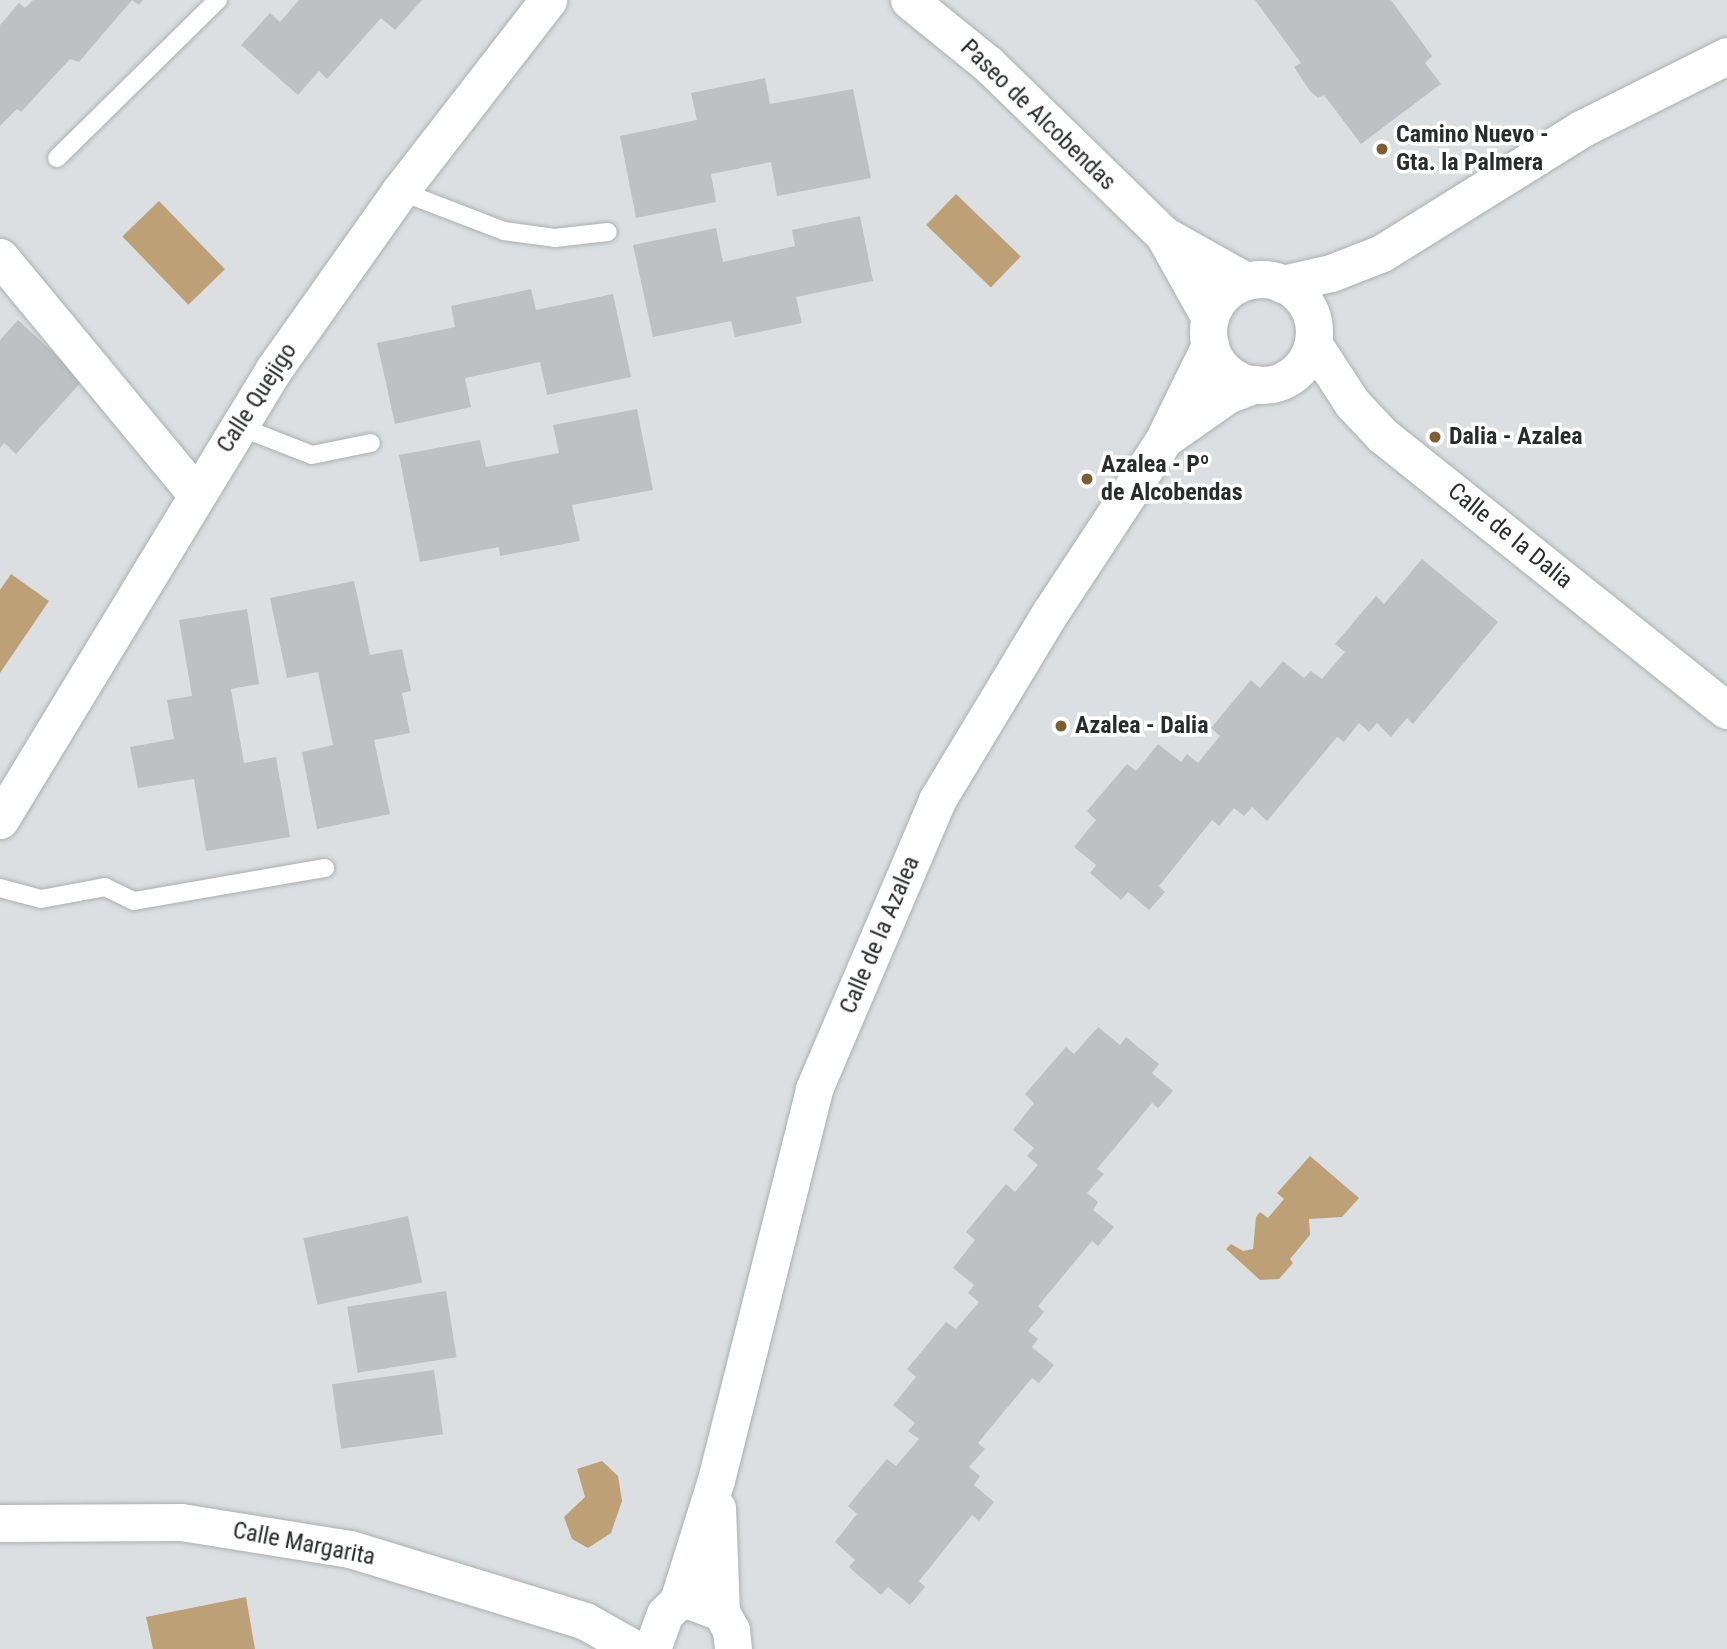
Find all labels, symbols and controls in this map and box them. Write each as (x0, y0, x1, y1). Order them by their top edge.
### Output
street label: Paseo de Alcobendas (954, 34, 1122, 196)
place label: Camino Nuevo - Gta. la Palmera (1396, 121, 1549, 177)
marker: Camino Nuevo - Gta. la Palmera (1374, 141, 1390, 157)
street label: Calle Quejigo (211, 338, 303, 458)
place label: Dalia - Azalea (1449, 423, 1582, 451)
marker: Dalia - Azalea (1427, 429, 1443, 445)
place label: Azalea - Pº de Alcobendas (1101, 451, 1243, 507)
marker: Azalea - Pº de Alcobendas (1079, 471, 1095, 487)
street label: Calle de la Dalia (1442, 477, 1578, 595)
place label: Azalea - Dalia (1075, 712, 1208, 740)
marker: Azalea - Dalia (1053, 718, 1069, 734)
street label: Calle de la Azalea (834, 852, 926, 1018)
street label: Calle Margarita (230, 1516, 378, 1572)

